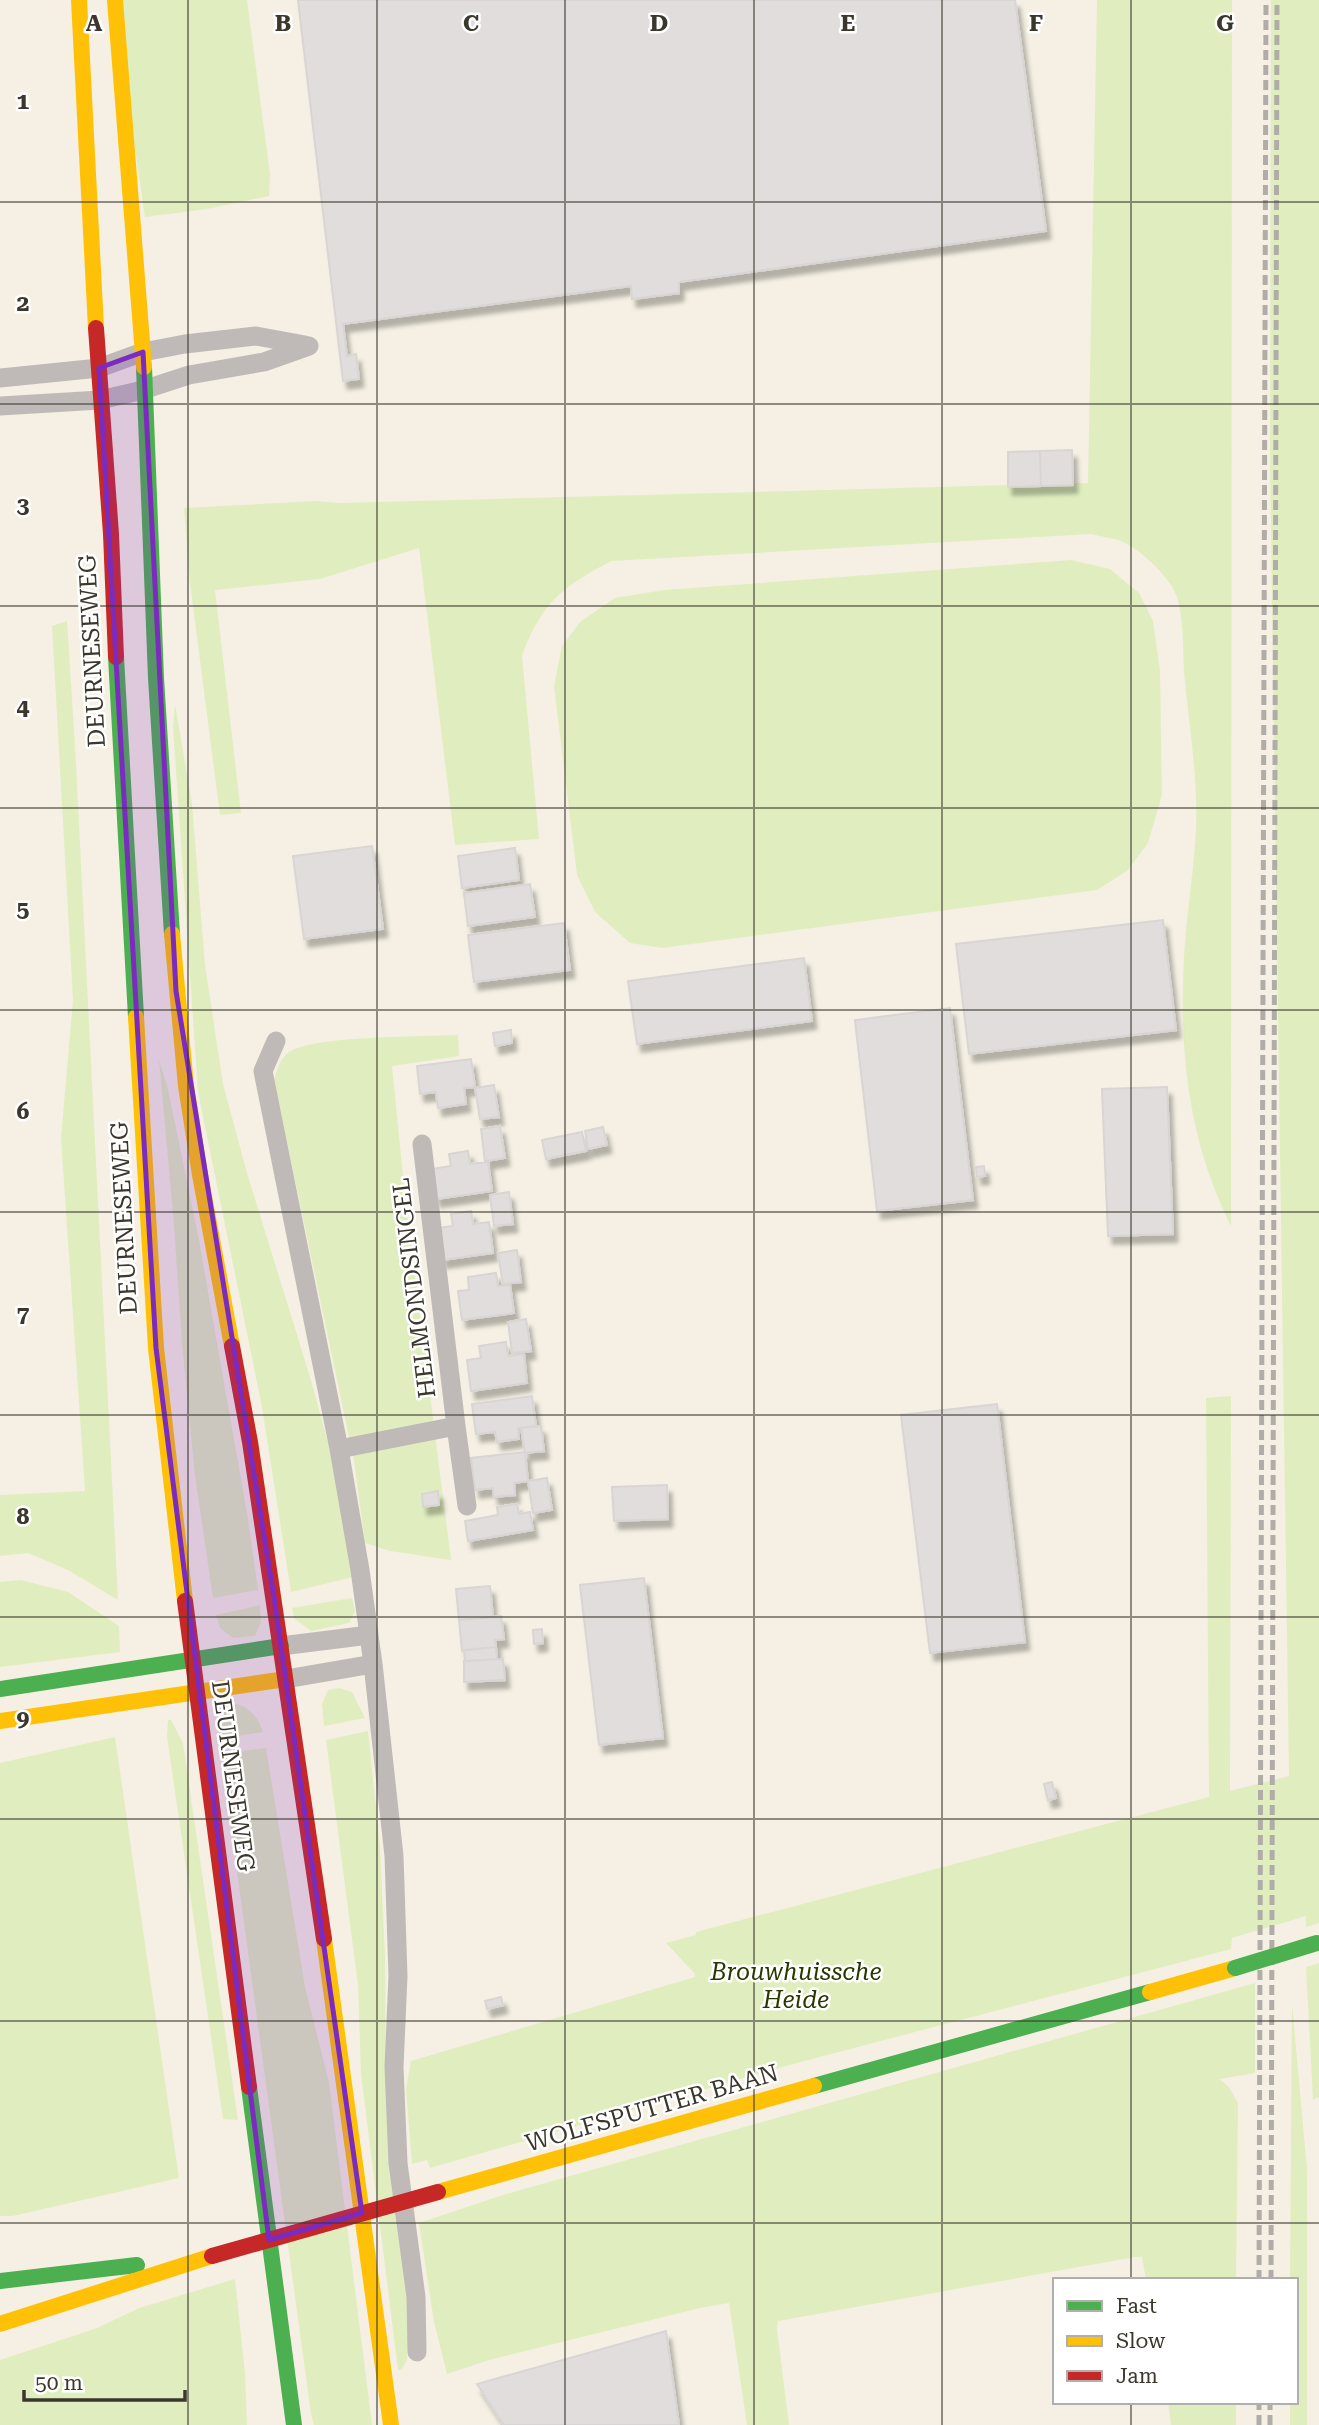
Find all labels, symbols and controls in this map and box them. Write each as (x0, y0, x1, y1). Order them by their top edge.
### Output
text: A (86, 10, 103, 37)
text: B (275, 10, 291, 37)
text: C (463, 10, 479, 37)
text: D (650, 10, 668, 37)
text: E (841, 10, 855, 37)
text: F (1029, 10, 1043, 37)
text: G (1216, 10, 1234, 37)
text: 1 (17, 88, 30, 115)
text: 2 (17, 290, 29, 317)
text: 3 (17, 492, 30, 519)
street label: DEURNESEWEG (73, 554, 111, 748)
text: 4 (17, 694, 30, 721)
text: 5 (17, 896, 30, 923)
text: 6 (17, 1098, 30, 1125)
street label: DEURNESEWEG (105, 1121, 143, 1315)
street label: HELMONDSINGEL (387, 1176, 441, 1400)
text: 7 (17, 1301, 30, 1328)
text: 8 (17, 1503, 30, 1530)
street label: DEURNESEWEG (206, 1679, 260, 1874)
text: 9 (17, 1705, 30, 1732)
park label: Brouwhuissche Heide (709, 1958, 882, 2014)
street label: WOLFSPUTTER BAAN (522, 2058, 782, 2158)
legend (1053, 2278, 1298, 2404)
text: Fast (1116, 2294, 1157, 2318)
text: Slow (1116, 2329, 1166, 2353)
scale bar (24, 2358, 186, 2402)
text: Jam (1116, 2364, 1158, 2388)
text: 50 m (35, 2371, 83, 2395)

